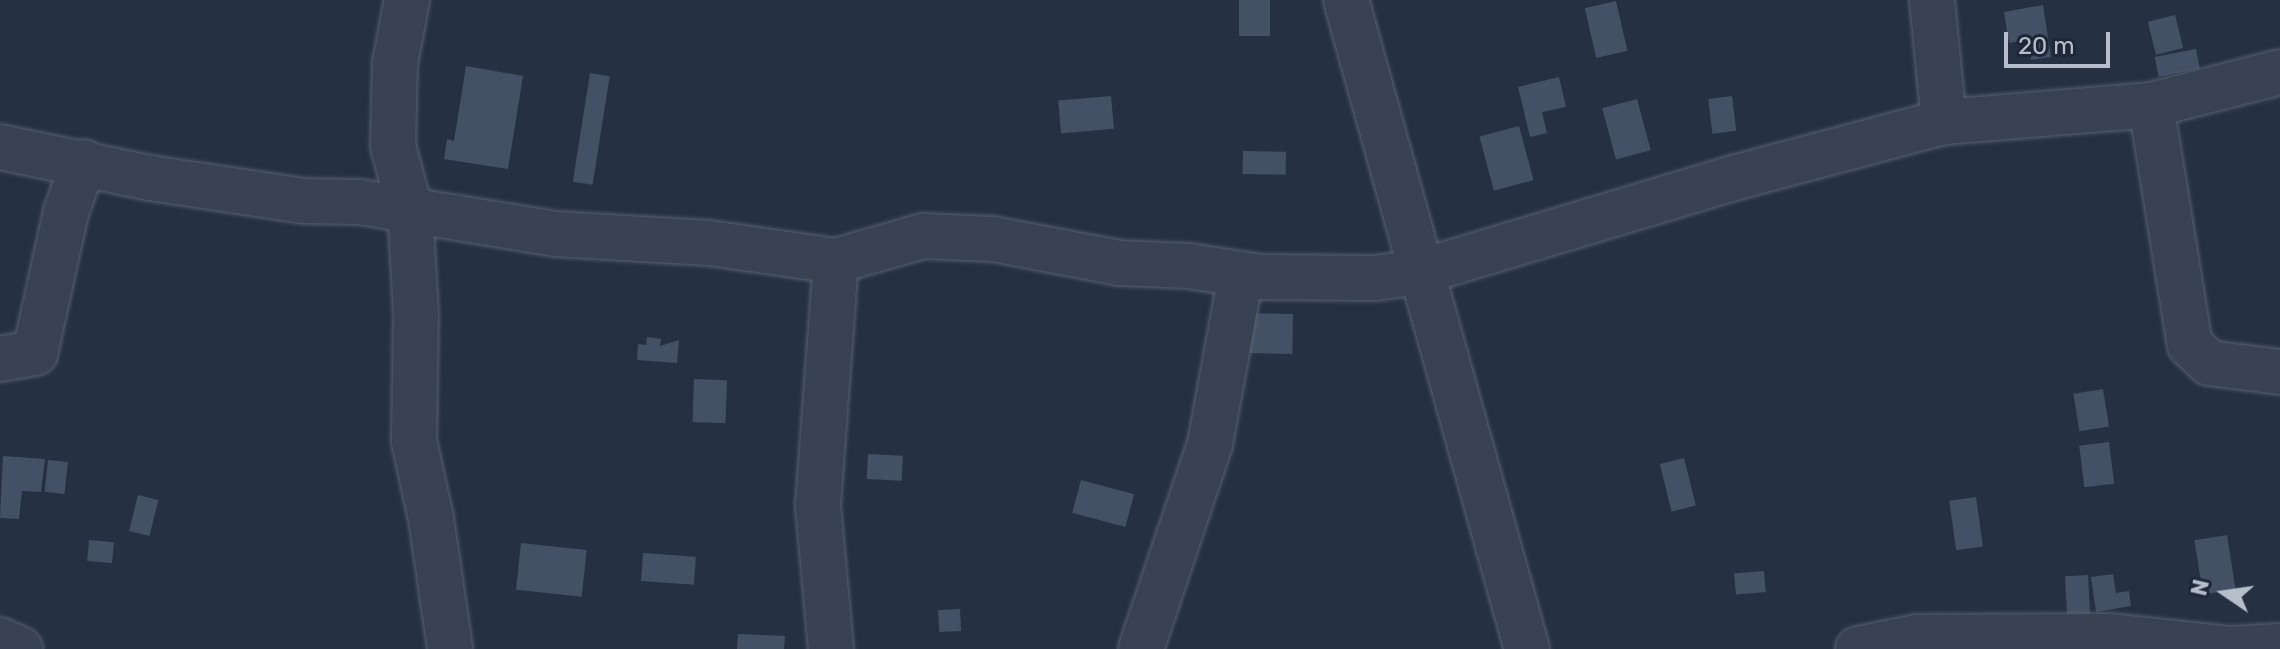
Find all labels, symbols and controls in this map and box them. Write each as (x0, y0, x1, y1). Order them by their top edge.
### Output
scale bar (2008, 16, 2114, 66)
text: 20 m (2018, 32, 2075, 60)
north arrow (2184, 553, 2264, 633)
text: N (2185, 577, 2215, 598)

